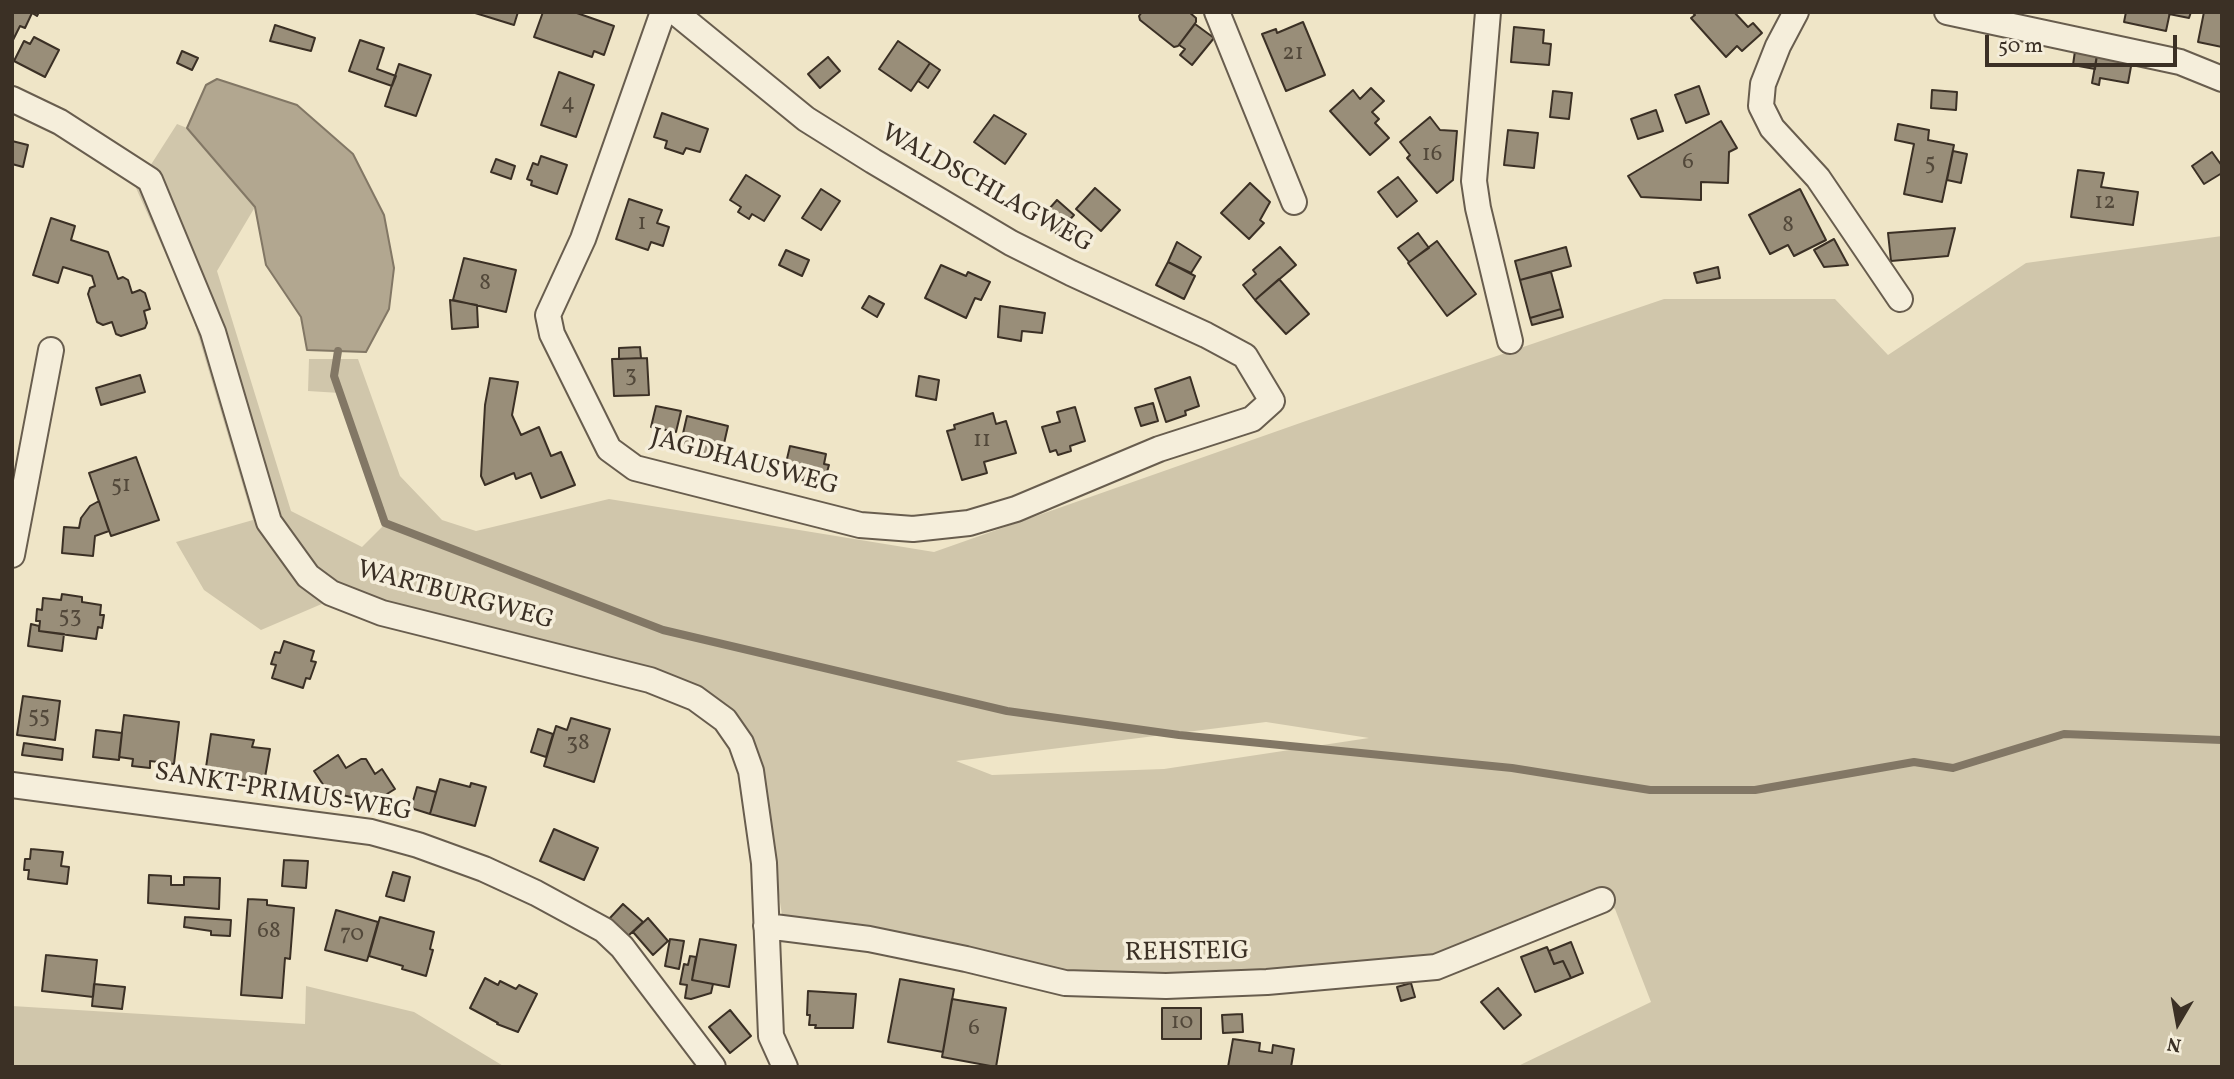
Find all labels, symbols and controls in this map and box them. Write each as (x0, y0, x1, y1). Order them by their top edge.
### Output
scale bar (1989, 21, 2182, 65)
text: 50 m (1998, 32, 2043, 61)
house number: 21 (1282, 41, 1304, 69)
house number: 4 (561, 91, 575, 119)
street label: WALDSCHLAGWEG (875, 119, 1097, 261)
house number: 16 (1422, 142, 1442, 170)
house number: 6 (1682, 150, 1694, 178)
house number: 5 (1924, 151, 1936, 179)
house number: 12 (2094, 190, 2116, 218)
house number: 1 (638, 211, 646, 239)
house number: 8 (1782, 213, 1794, 241)
house number: 8 (479, 271, 491, 299)
house number: 3 (625, 363, 637, 391)
street label: JAGDHAUSWEG (647, 424, 841, 504)
house number: 11 (973, 428, 991, 456)
house number: 51 (111, 473, 131, 501)
street label: WARTBURGWEG (353, 556, 557, 638)
house number: 53 (59, 604, 81, 632)
house number: 55 (28, 704, 50, 732)
house number: 38 (566, 731, 590, 759)
street label: SANKT-PRIMUS-WEG (152, 758, 414, 830)
house number: 68 (257, 919, 281, 947)
house number: 70 (340, 922, 364, 950)
street label: REHSTEIG (1124, 937, 1250, 971)
north arrow (2143, 988, 2213, 1058)
house number: 10 (1171, 1010, 1193, 1038)
house number: 6 (968, 1016, 980, 1044)
text: N (2165, 1030, 2183, 1058)

